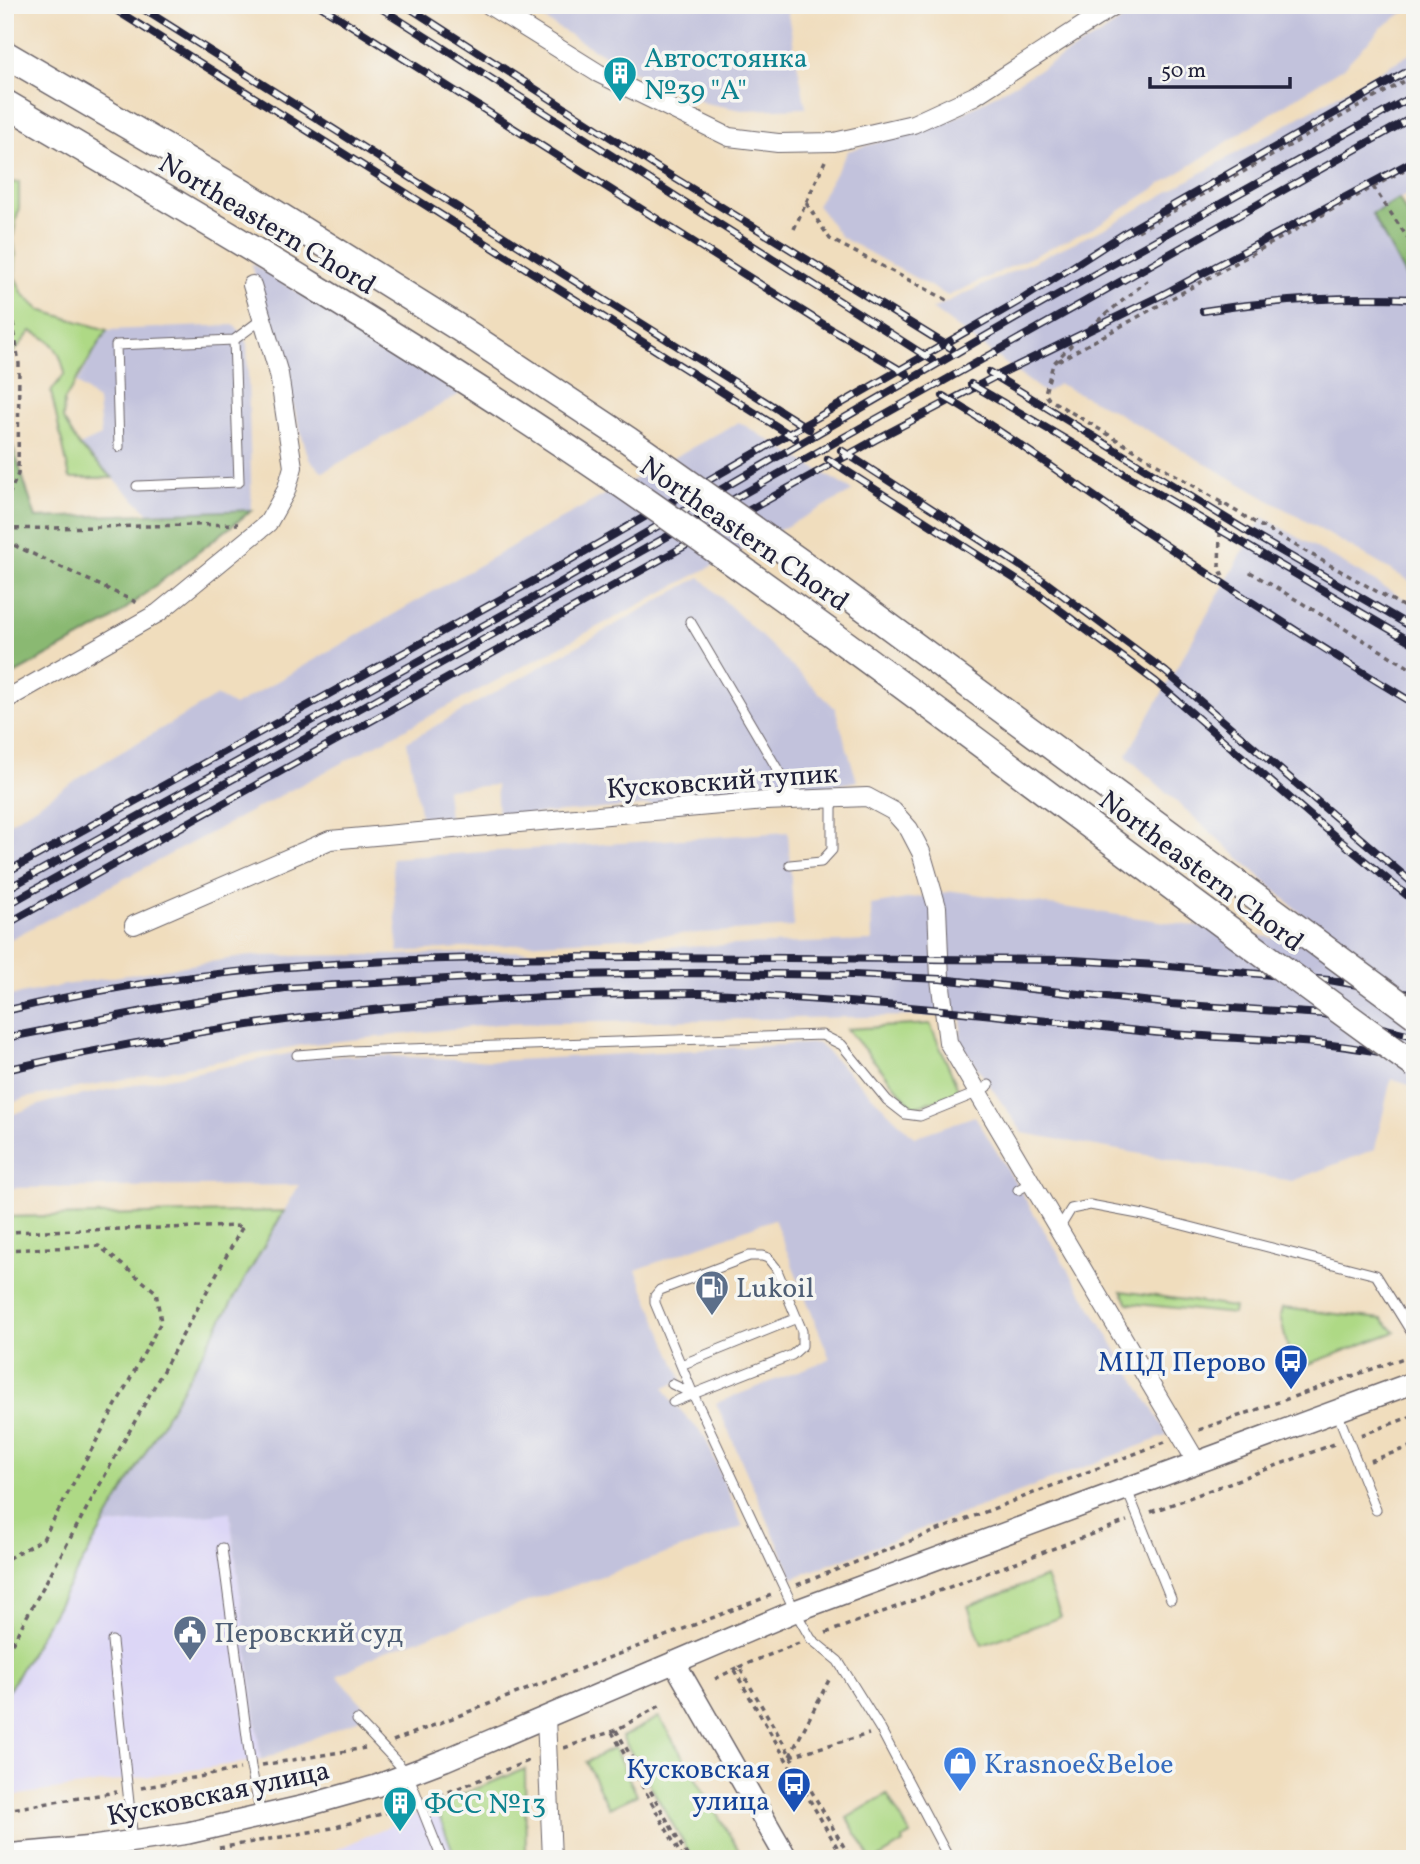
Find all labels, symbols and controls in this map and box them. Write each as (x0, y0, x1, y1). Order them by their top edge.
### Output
place label: Автостоянка №39 "А" (644, 40, 808, 111)
scale bar (1150, 46, 1290, 90)
building icon: Автостоянка №39 "А" (601, 54, 639, 103)
text: 50 m (1161, 57, 1206, 86)
street label: Northeastern Chord (151, 145, 383, 306)
street label: Northeastern Chord (631, 448, 856, 622)
street label: Кусковский тупик (605, 755, 839, 810)
street label: Northeastern Chord (1090, 782, 1311, 962)
fuel station icon: Lukoil (693, 1268, 731, 1317)
place label: Lukoil (736, 1270, 814, 1309)
bus stop icon: МЦД Перово (1272, 1342, 1310, 1391)
place label: МЦД Перово (1098, 1344, 1266, 1383)
public building icon: Перовский суд (171, 1613, 209, 1662)
place label: Перовский суд (214, 1615, 403, 1654)
shop icon: Krasnoe&Beloe (941, 1744, 979, 1793)
place label: Krasnoe&Beloe (984, 1746, 1174, 1785)
place label: Кусковская улица (626, 1751, 770, 1822)
street label: Кусковская улица (104, 1752, 333, 1837)
bus stop icon: Кусковская улица (775, 1765, 813, 1814)
building icon: ФСС №13 (381, 1784, 419, 1833)
place label: ФСС №13 (424, 1786, 546, 1825)

